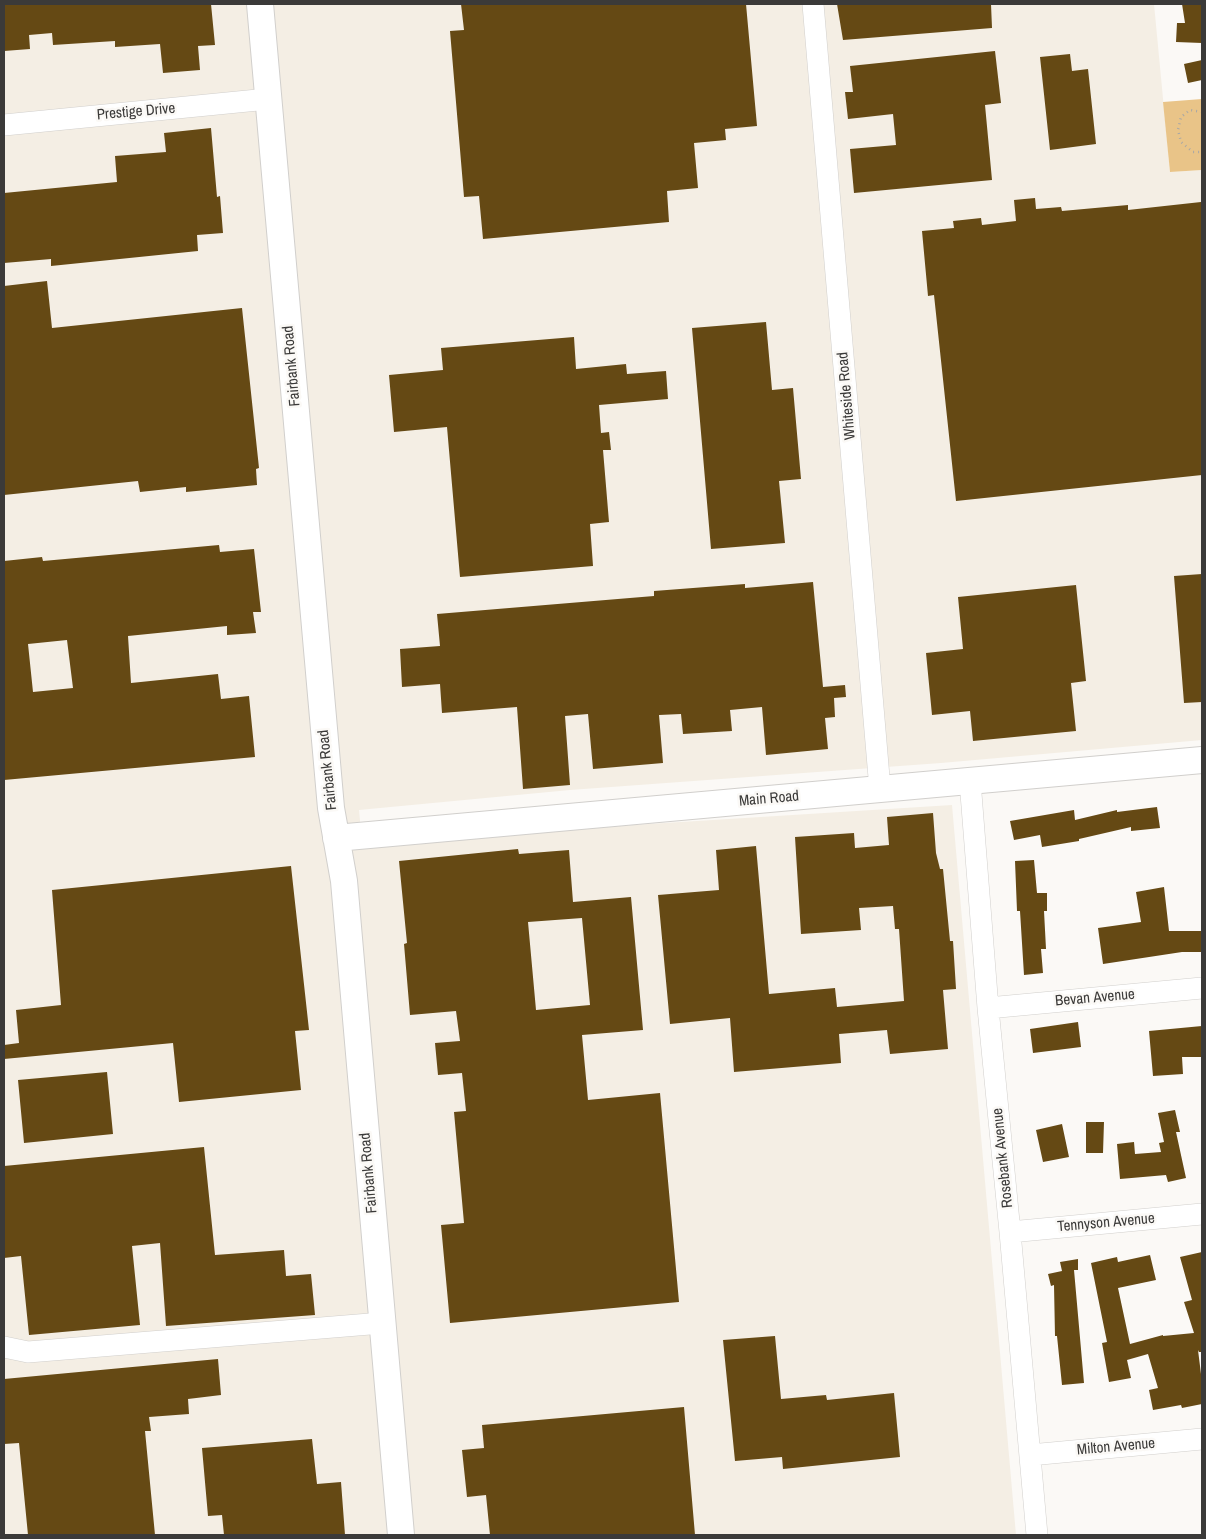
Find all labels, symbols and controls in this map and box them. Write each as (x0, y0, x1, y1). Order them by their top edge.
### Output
street label: Prestige Drive (96, 100, 176, 124)
street label: Fairbank Road (280, 325, 304, 407)
street label: Whiteside Road (834, 351, 860, 441)
street label: Fairbank Road (315, 729, 341, 811)
street label: Main Road (738, 787, 800, 811)
street label: Bevan Avenue (1054, 986, 1136, 1010)
street label: Rosebank Avenue (989, 1107, 1017, 1209)
street label: Fairbank Road (357, 1132, 381, 1214)
street label: Tennyson Avenue (1057, 1210, 1155, 1236)
street label: Milton Avenue (1076, 1435, 1156, 1459)

